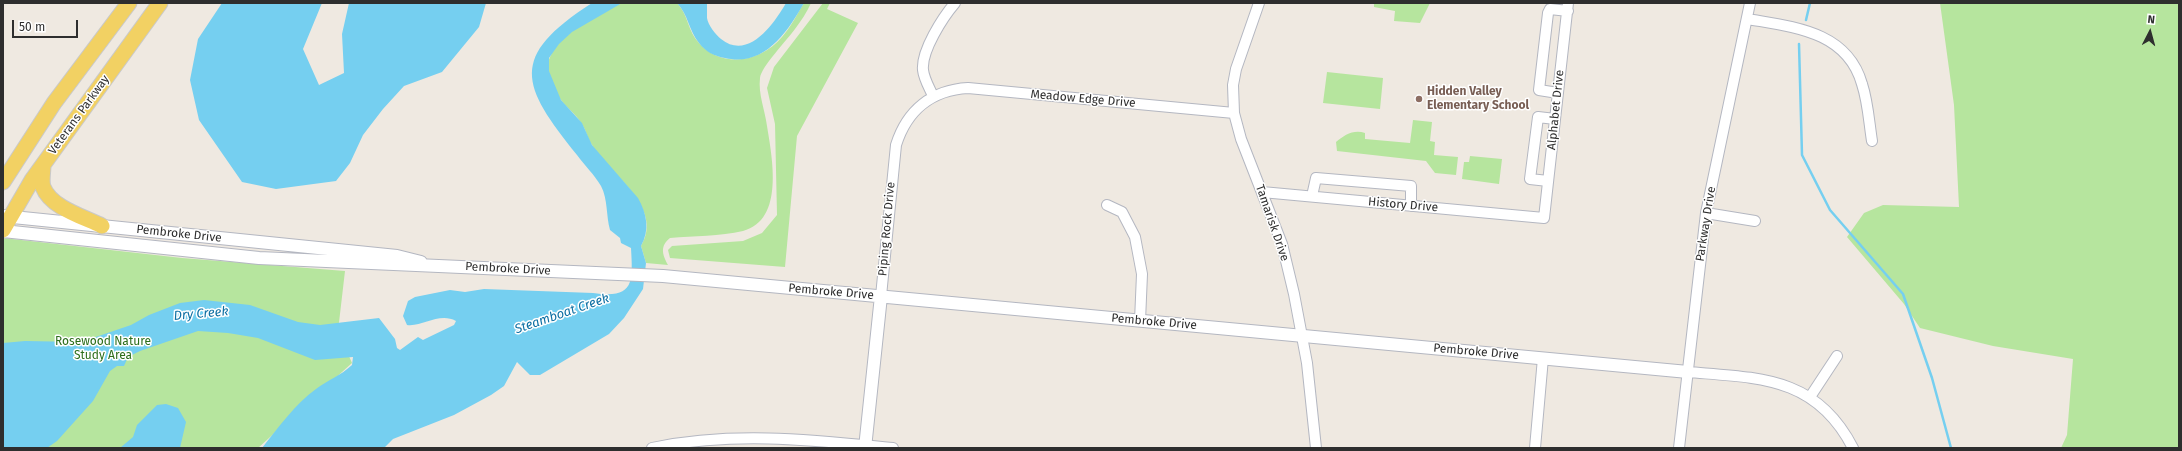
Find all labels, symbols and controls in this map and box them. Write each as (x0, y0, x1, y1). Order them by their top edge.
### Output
scale bar (14, 12, 80, 38)
north arrow (2130, 12, 2170, 52)
text: N (2147, 13, 2156, 26)
text: 50 m (19, 20, 45, 34)
street label: Alphabet Drive (1545, 69, 1567, 151)
street label: Veterans Parkway (45, 73, 113, 157)
place label: Hidden Valley Elementary School (1427, 85, 1529, 113)
street label: Meadow Edge Drive (1030, 87, 1136, 111)
marker: Hidden Valley Elementary School (1414, 94, 1424, 104)
street label: Piping Rock Drive (876, 181, 898, 277)
street label: Tamarisk Drive (1252, 183, 1292, 263)
street label: Parkway Drive (1693, 186, 1719, 262)
street label: History Drive (1367, 195, 1439, 215)
street label: Pembroke Drive (136, 222, 222, 246)
street label: Pembroke Drive (465, 260, 551, 278)
street label: Pembroke Drive (788, 281, 874, 303)
water label: Steamboat Creek (513, 291, 611, 337)
water label: Dry Creek (173, 304, 229, 324)
street label: Pembroke Drive (1111, 311, 1197, 333)
park label: Rosewood Nature Study Area (55, 335, 151, 363)
street label: Pembroke Drive (1433, 341, 1519, 363)

